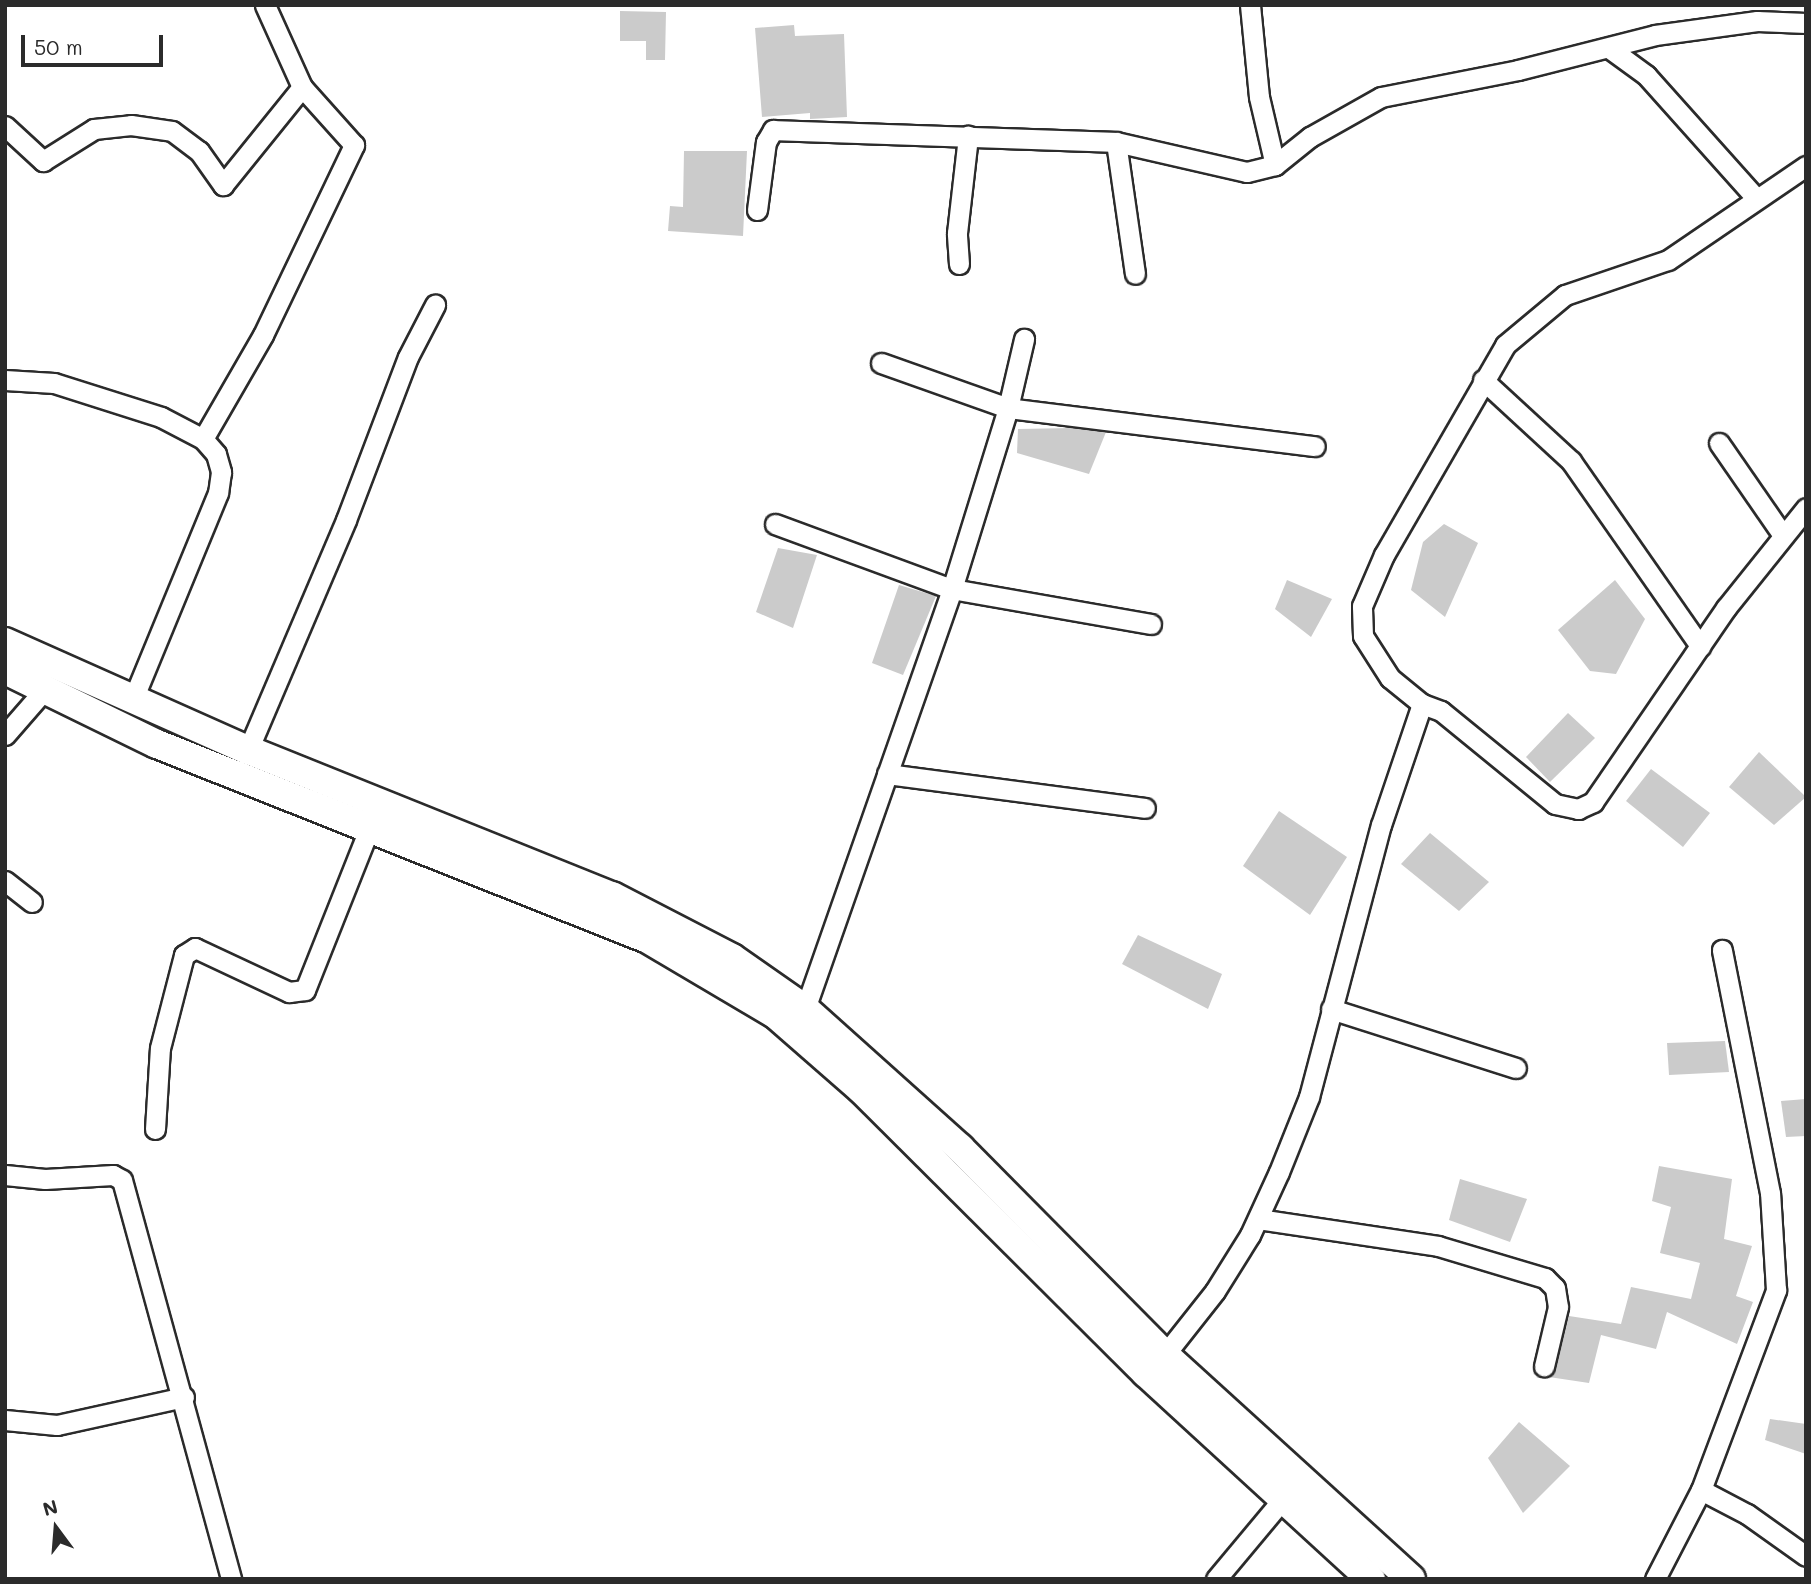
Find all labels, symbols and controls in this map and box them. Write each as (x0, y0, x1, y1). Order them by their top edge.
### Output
scale bar (24, 21, 166, 65)
text: 50 m (34, 33, 83, 60)
north arrow (21, 1493, 91, 1563)
text: N (40, 1493, 60, 1521)

